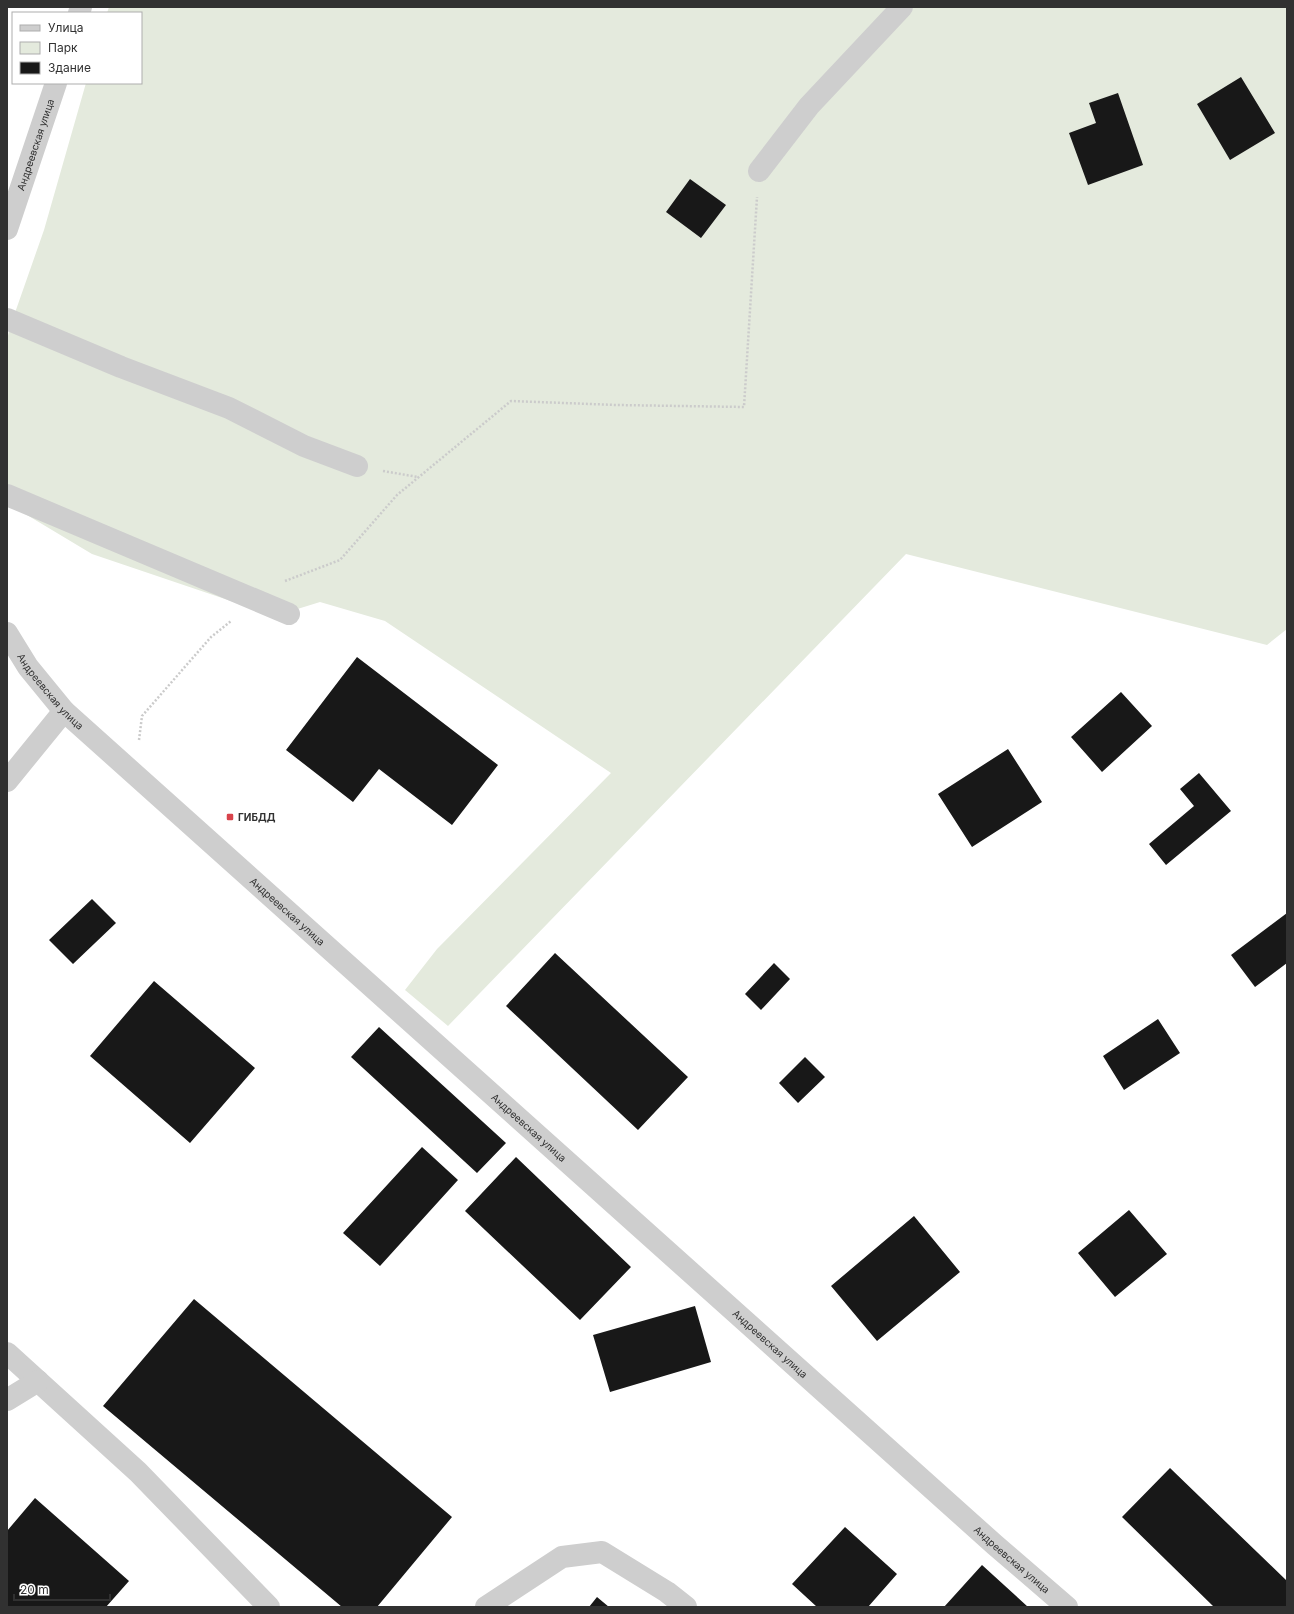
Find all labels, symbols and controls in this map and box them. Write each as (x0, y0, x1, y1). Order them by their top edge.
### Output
legend (12, 12, 142, 84)
text: Улица (48, 20, 83, 35)
text: Парк (48, 40, 78, 55)
text: Здание (48, 60, 91, 75)
street label: Андреевская улица (14, 97, 56, 192)
street label: Андреевская улица (15, 651, 86, 732)
place label: ГИБДД (238, 811, 276, 823)
marker: ГИБДД (225, 812, 235, 822)
street label: Андреевская улица (248, 875, 327, 948)
street label: Андреевская улица (489, 1091, 569, 1164)
street label: Андреевская улица (730, 1307, 810, 1380)
street label: Андреевская улица (972, 1523, 1052, 1595)
scale bar (14, 1576, 110, 1602)
text: 20 m (20, 1582, 49, 1597)

